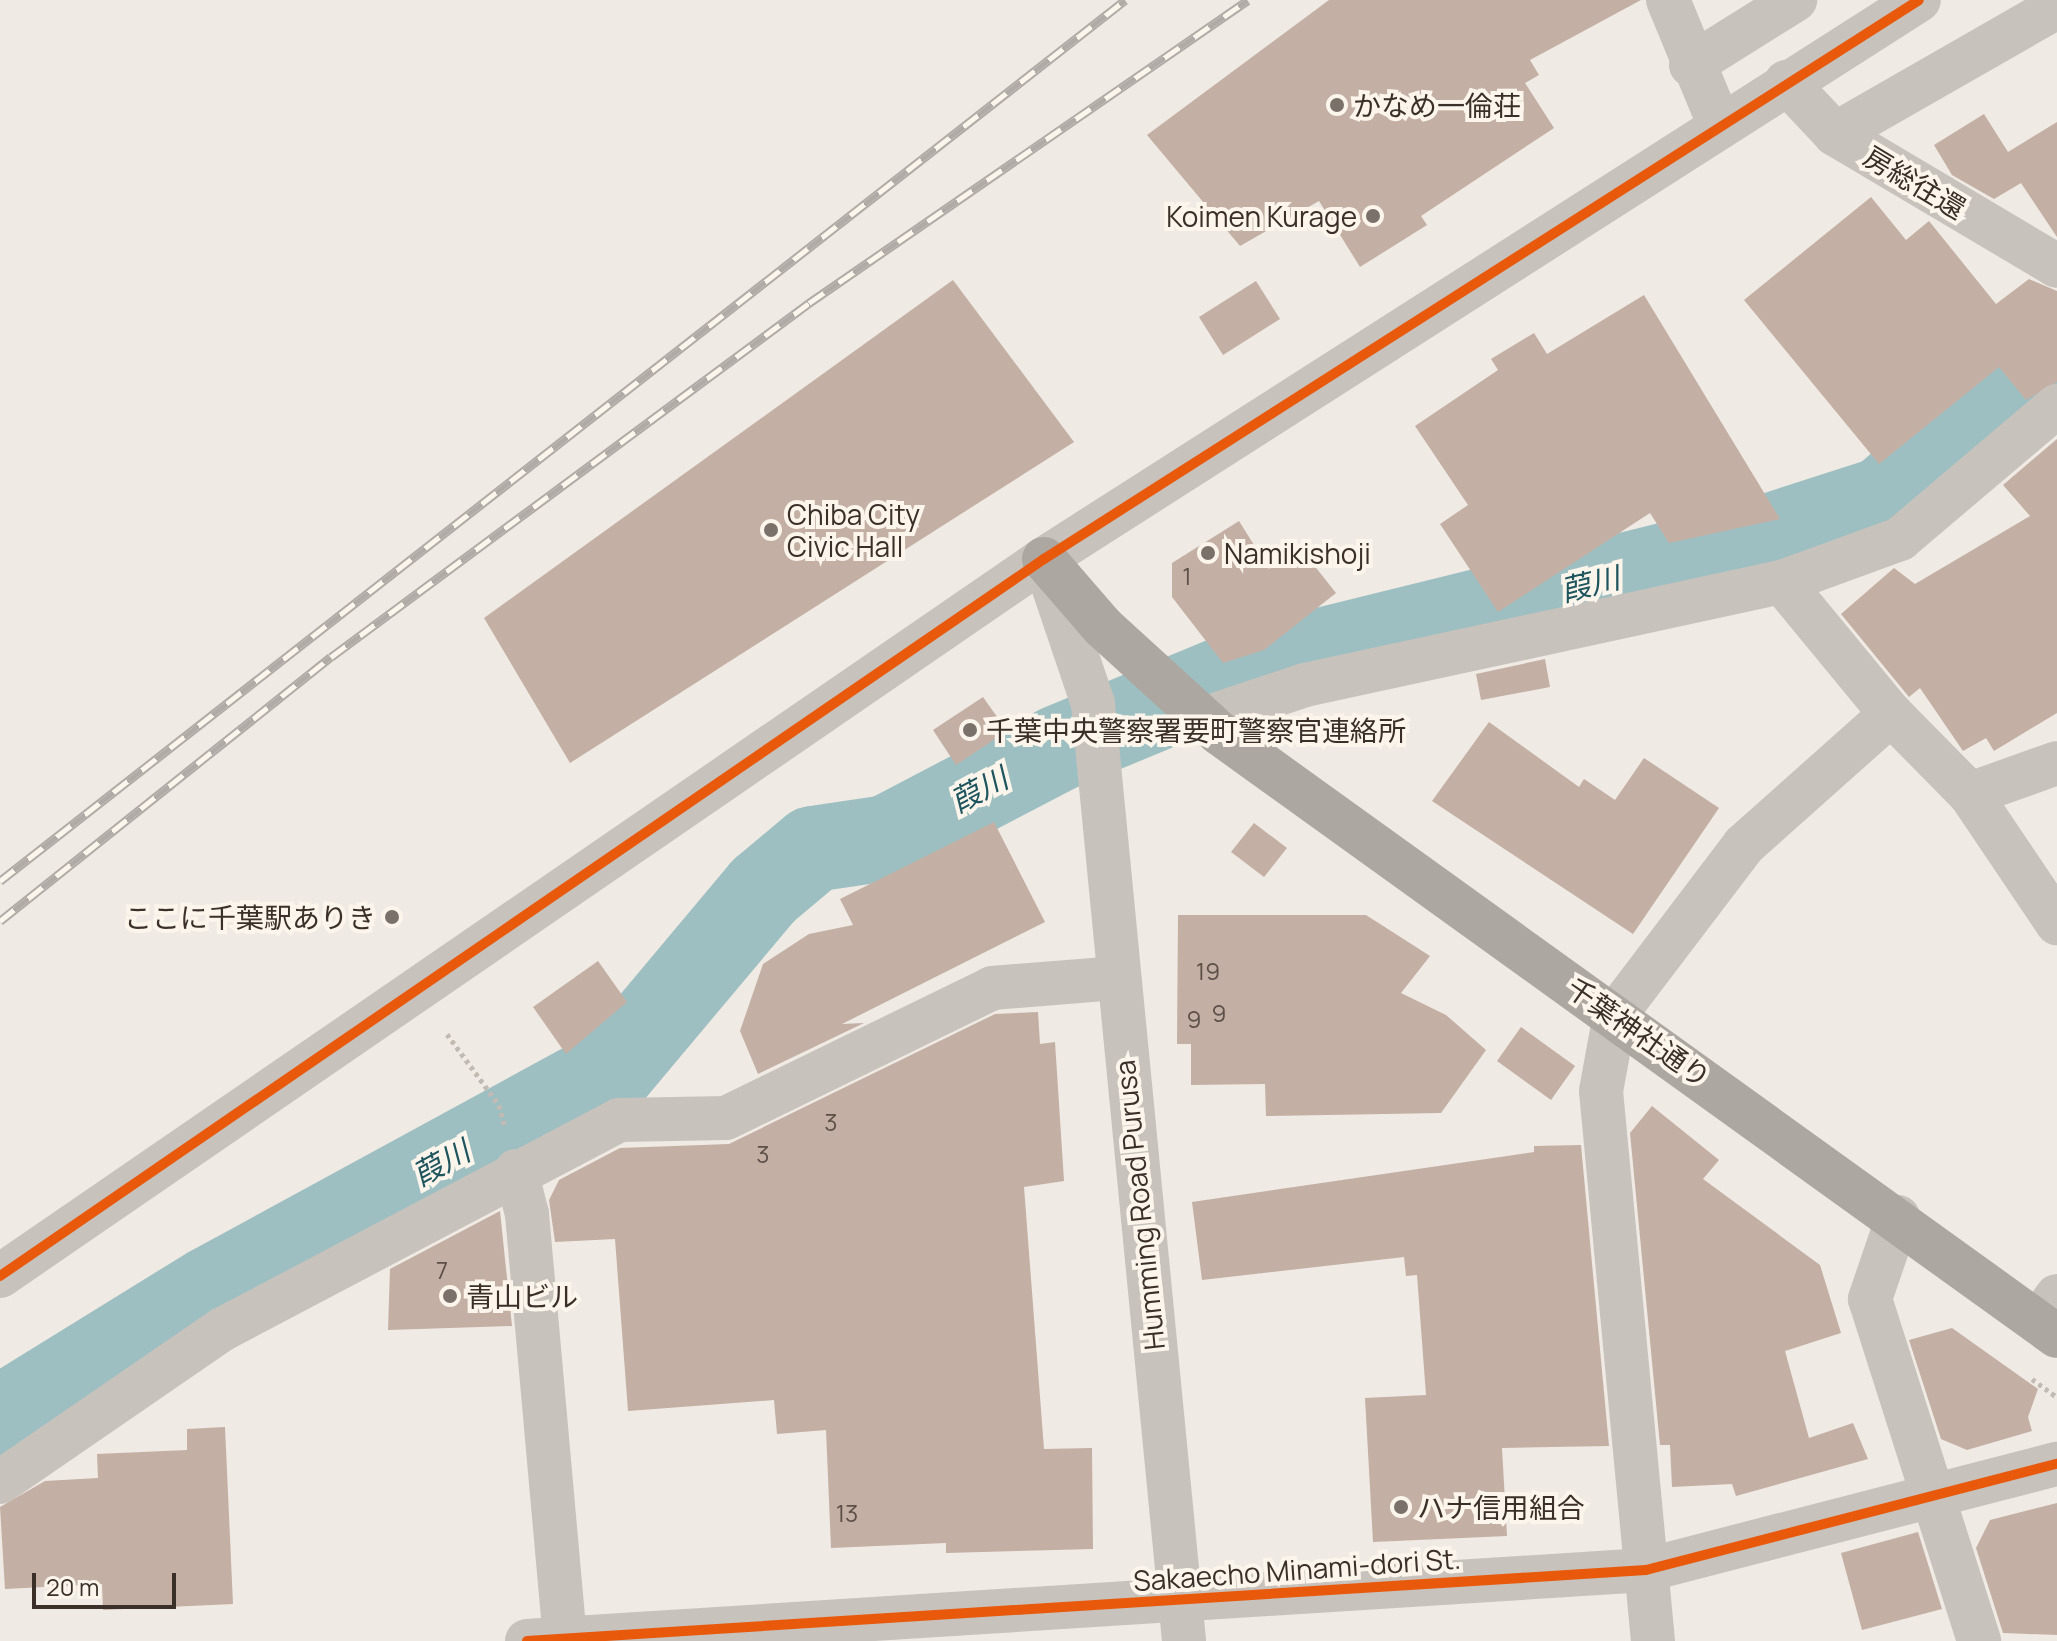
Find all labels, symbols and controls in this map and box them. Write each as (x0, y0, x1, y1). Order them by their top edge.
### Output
place label: かなめ一倫荘 (1353, 88, 1521, 122)
marker: かなめ一倫荘 (1328, 96, 1346, 114)
street label: 房総往還 (1858, 139, 1972, 225)
place label: Koimen Kurage (1166, 199, 1357, 233)
marker: Koimen Kurage (1364, 207, 1382, 225)
place label: Chiba City Civic Hall (787, 497, 920, 563)
marker: Chiba City Civic Hall (762, 521, 780, 539)
place label: Namikishoji (1224, 536, 1371, 570)
marker: Namikishoji (1199, 544, 1217, 562)
water label: 葭川 (1557, 559, 1623, 609)
house number: 1 (1182, 562, 1192, 590)
place label: 千葉中央警察署要町警察官連絡所 (986, 713, 1406, 747)
marker: 千葉中央警察署要町警察官連絡所 (961, 721, 979, 739)
water label: 葭川 (944, 760, 1014, 820)
place label: ここに千葉駅ありき (124, 900, 376, 934)
marker: ここに千葉駅ありき (383, 908, 401, 926)
house number: 19 (1196, 957, 1220, 985)
street label: 千葉神社通り (1561, 970, 1717, 1094)
house number: 9 (1212, 999, 1226, 1027)
house number: 9 (1187, 1005, 1201, 1033)
street label: Humming Road Purusa (1107, 1058, 1171, 1352)
house number: 3 (824, 1108, 838, 1136)
water label: 葭川 (406, 1133, 476, 1193)
house number: 3 (756, 1140, 770, 1168)
house number: 7 (436, 1256, 448, 1284)
place label: 青山ビル (466, 1279, 578, 1313)
marker: 青山ビル (441, 1287, 459, 1305)
place label: ハナ信用組合 (1417, 1490, 1585, 1524)
marker: ハナ信用組合 (1392, 1498, 1410, 1516)
house number: 13 (836, 1499, 858, 1527)
street label: Sakaecho Minami-dori St. (1132, 1541, 1462, 1597)
scale bar (36, 1557, 180, 1607)
text: 20 m (46, 1570, 99, 1603)

